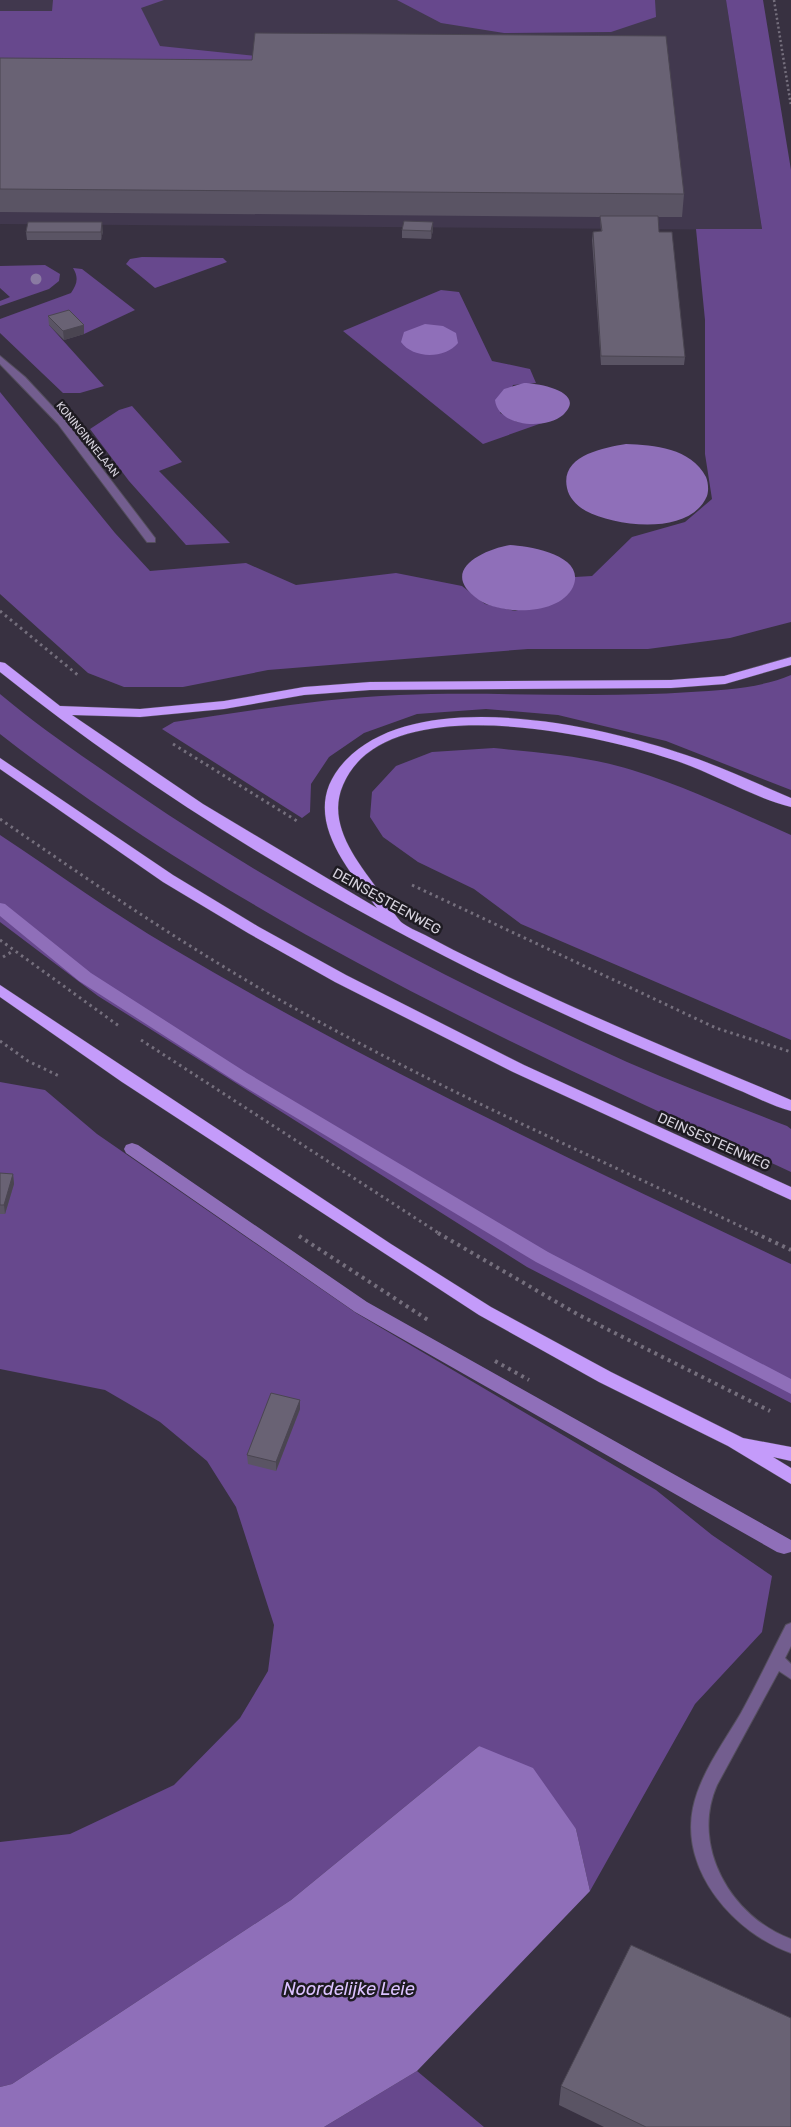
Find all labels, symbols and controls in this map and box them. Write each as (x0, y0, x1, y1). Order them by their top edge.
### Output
street label: KONINGINNELAAN (53, 399, 122, 480)
street label: DEINSESTEENWEG (330, 865, 444, 938)
street label: DEINSESTEENWEG (655, 1109, 773, 1174)
water label: Noordelijke Leie (283, 1978, 415, 2000)

